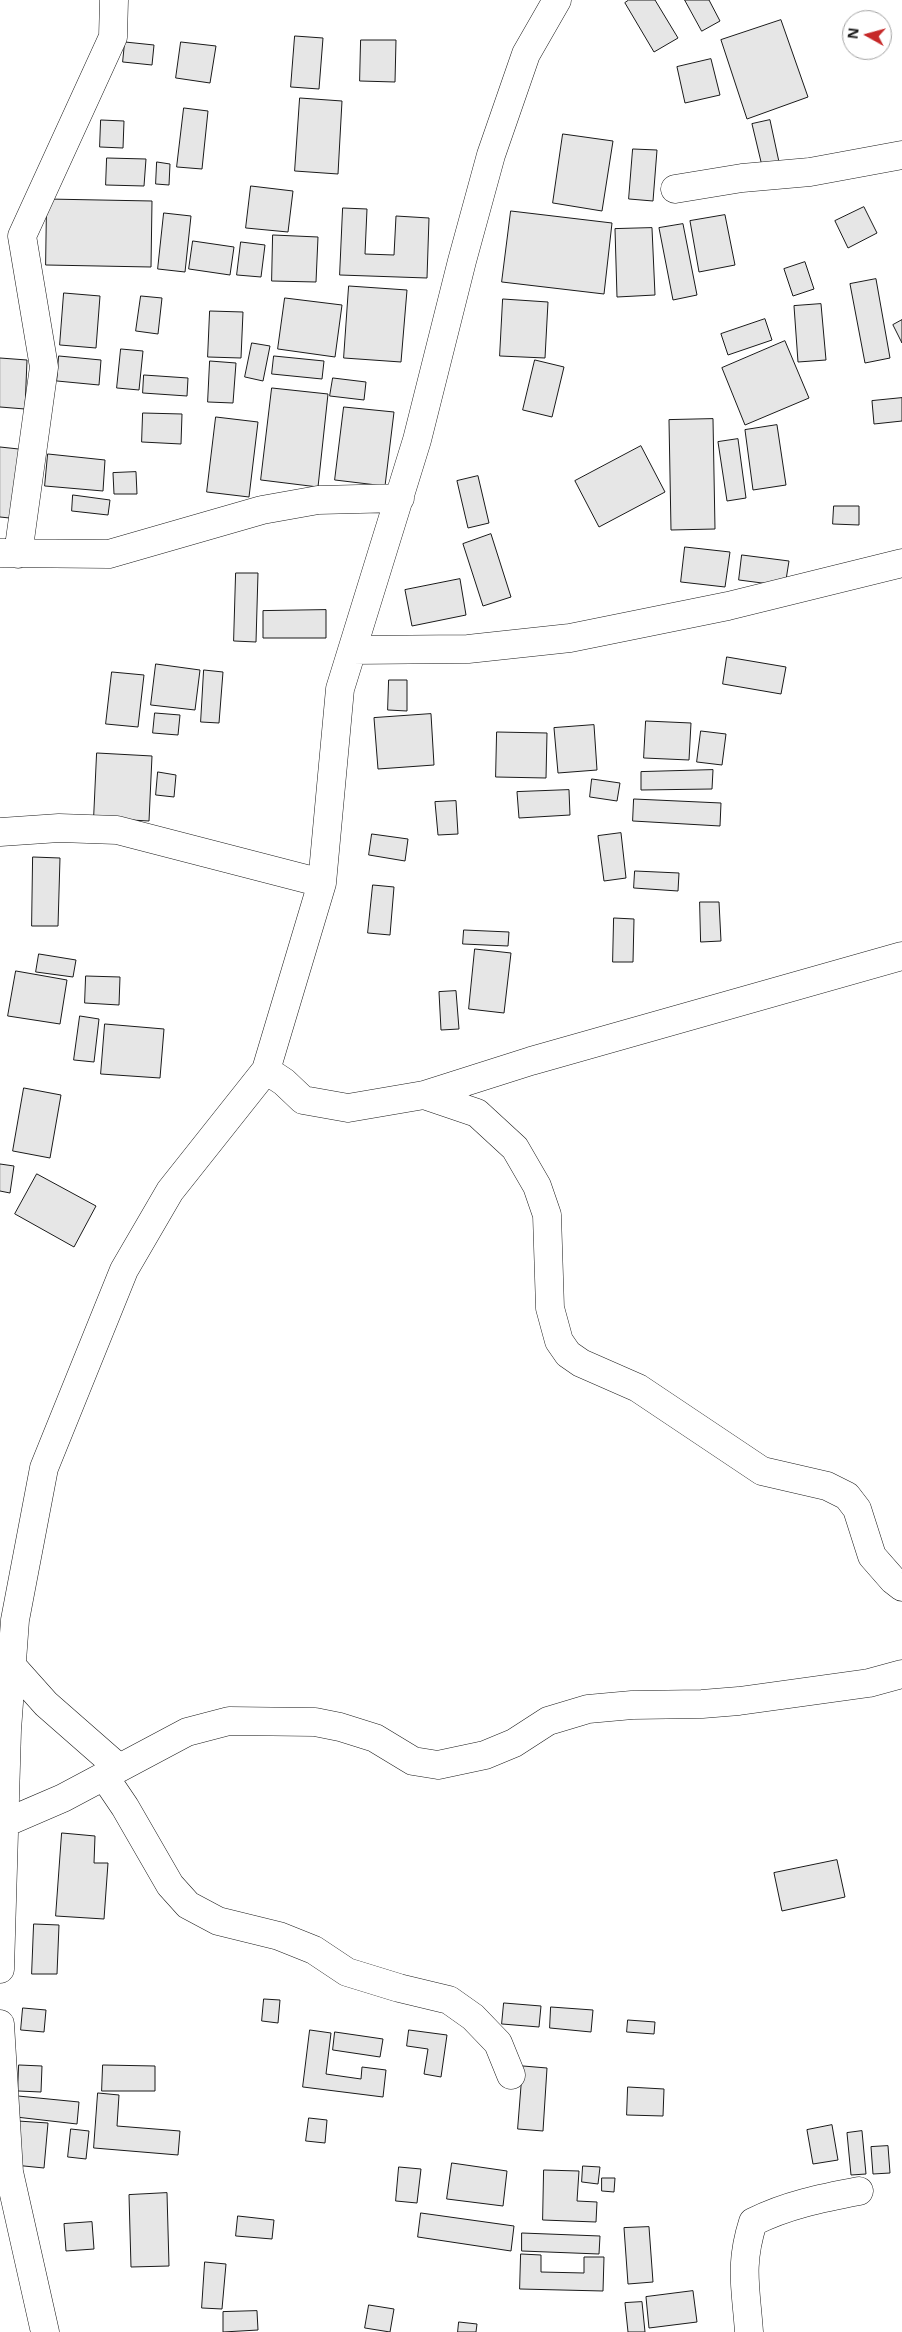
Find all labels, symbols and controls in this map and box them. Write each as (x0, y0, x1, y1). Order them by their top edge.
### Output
north arrow (842, 10, 892, 60)
text: N (842, 26, 863, 40)

